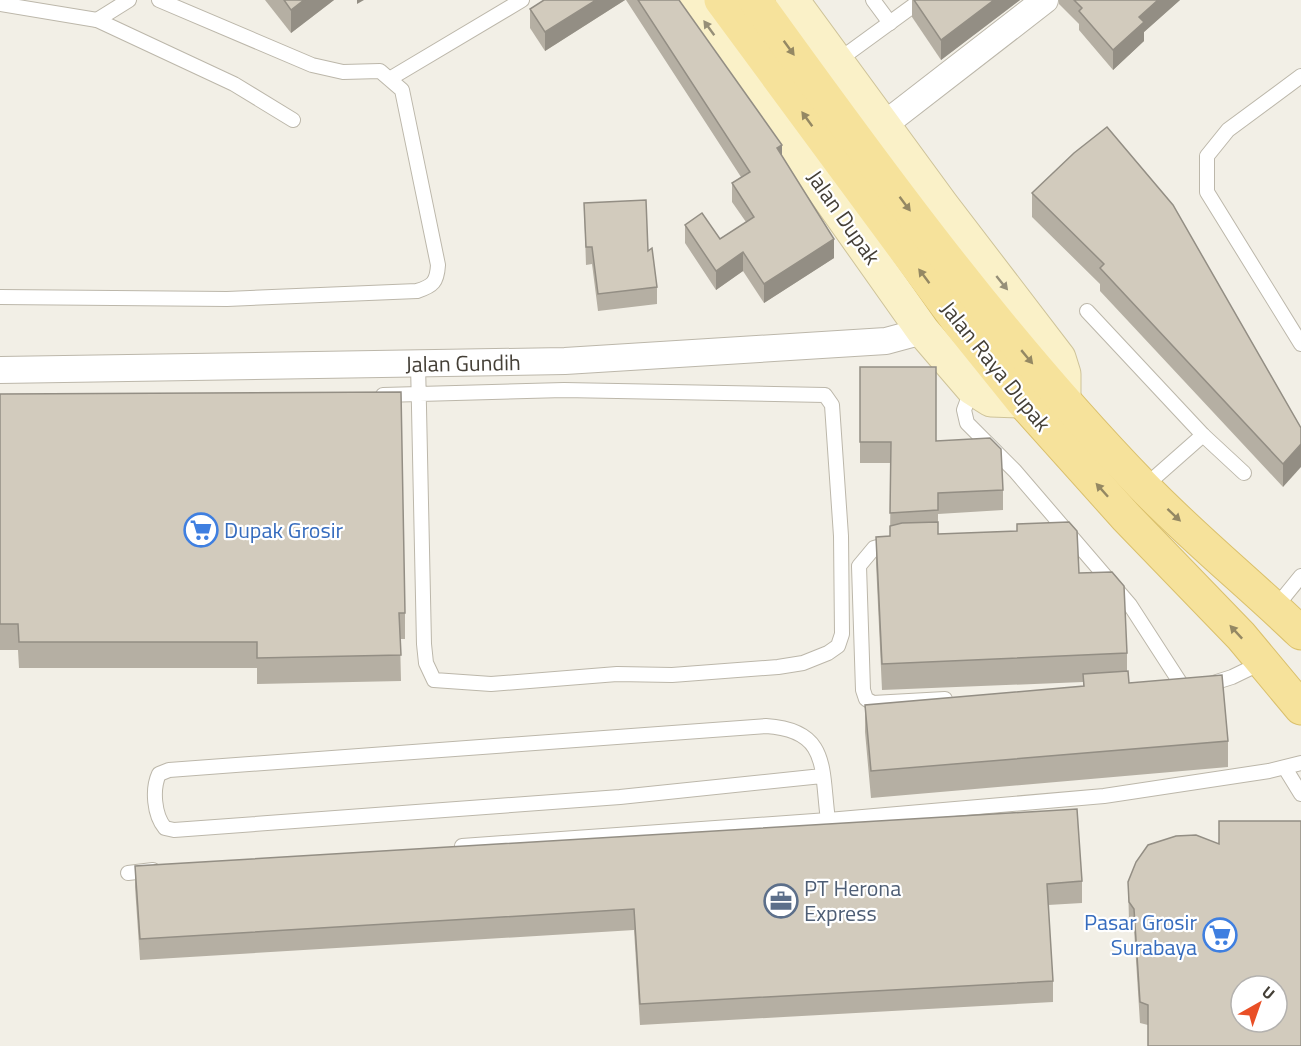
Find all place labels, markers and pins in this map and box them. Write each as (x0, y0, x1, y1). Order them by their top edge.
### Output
supermarket icon: Dupak Grosir (183, 512, 219, 548)
place label: Dupak Grosir (224, 513, 343, 547)
place label: PT Herona Express (804, 871, 901, 930)
office icon: PT Herona Express (763, 883, 799, 919)
place label: Pasar Grosir Surabaya (1084, 905, 1197, 964)
supermarket icon: Pasar Grosir Surabaya (1202, 917, 1238, 953)

